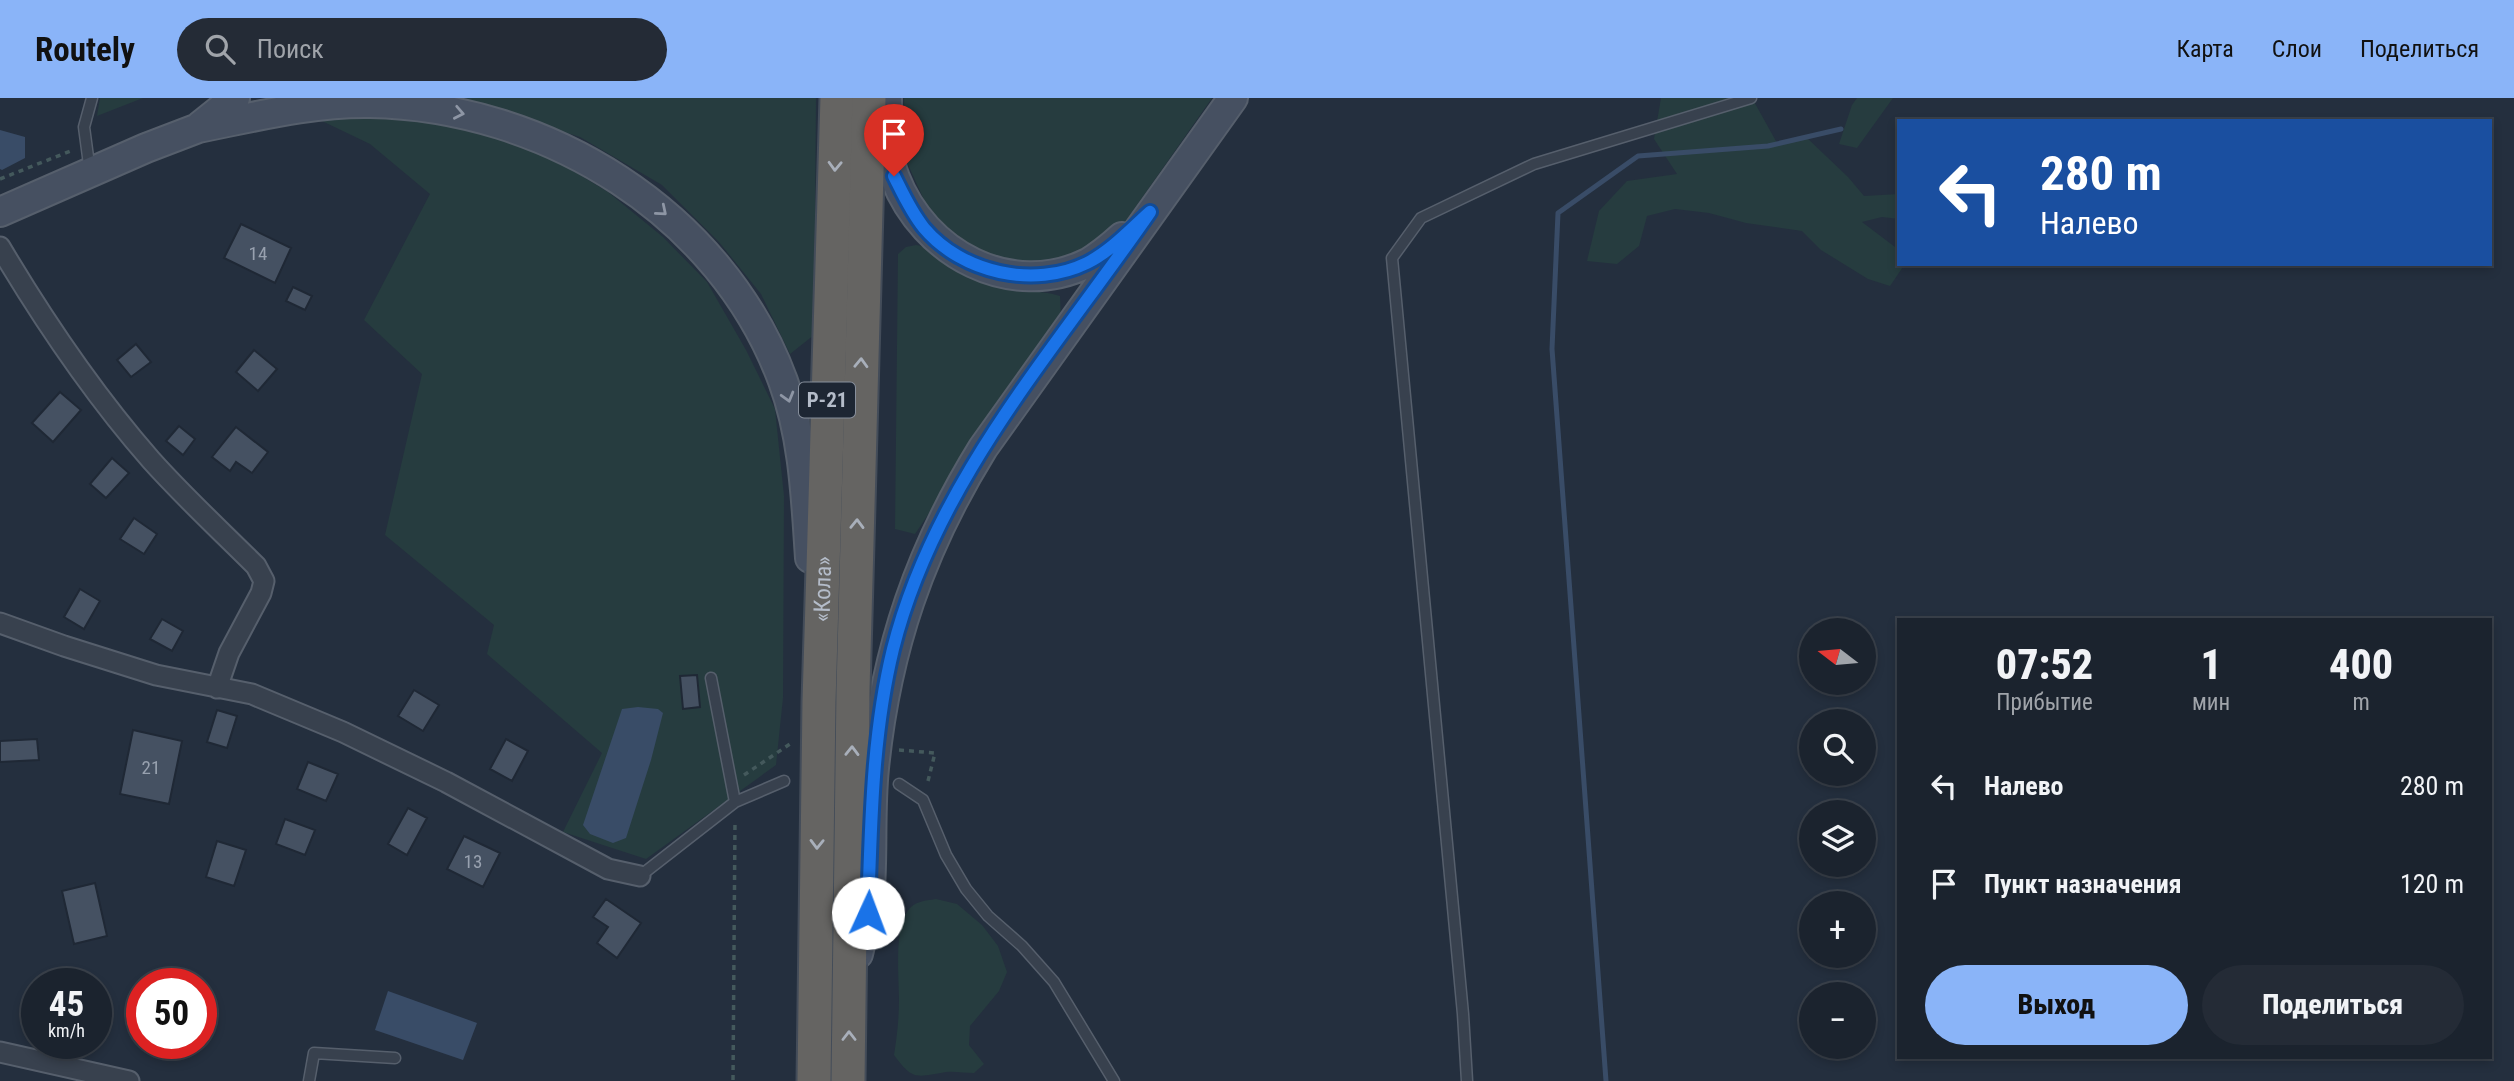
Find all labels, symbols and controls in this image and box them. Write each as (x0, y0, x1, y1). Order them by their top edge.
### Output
search box (177, 18, 667, 81)
text: Routely (35, 30, 135, 69)
icon: search (201, 30, 239, 68)
text: Поиск (257, 34, 324, 64)
text: Карта (2176, 35, 2234, 63)
text: Слои (2272, 35, 2322, 63)
text: Поделиться (2360, 35, 2479, 63)
pin (864, 104, 924, 176)
one-way arrow (453, 105, 465, 120)
icon: arrive (875, 115, 913, 153)
text: 280 m (2040, 145, 2162, 202)
icon: left (1925, 147, 2016, 238)
one-way arrow (827, 161, 842, 172)
one-way arrow (654, 203, 667, 215)
text: Налево (2040, 204, 2139, 242)
house number: 14 (249, 242, 267, 265)
one-way arrow (853, 357, 869, 368)
road number: Р-21 (799, 382, 855, 418)
one-way arrow (780, 391, 795, 403)
one-way arrow (849, 518, 865, 528)
street label: «Кола» (808, 556, 837, 622)
north arrow (1799, 618, 1876, 695)
map controls (1799, 618, 1876, 1059)
text: 07:52 (1996, 640, 2093, 689)
text: 1 (2200, 640, 2222, 689)
text: 400 (2329, 640, 2393, 689)
text: Прибытие (1996, 689, 2093, 716)
text: мин (2192, 689, 2230, 716)
text: m (2352, 689, 2370, 716)
button: search (1799, 709, 1876, 786)
one-way arrow (844, 745, 860, 756)
house number: 21 (142, 756, 160, 779)
icon: left (1925, 767, 1963, 805)
text: Налево (1984, 771, 2064, 801)
text: 280 m (2400, 771, 2464, 801)
button: layers (1799, 800, 1876, 877)
one-way arrow (810, 839, 825, 850)
house number: 13 (464, 850, 482, 873)
icon: arrive (1925, 865, 1963, 903)
text: Пункт назначения (1984, 869, 2182, 899)
text: 120 m (2400, 869, 2464, 899)
position arrow (831, 876, 905, 950)
button: + (1799, 891, 1876, 968)
button: Выход (1925, 965, 2188, 1045)
button: Поделиться (2202, 965, 2464, 1045)
speed limit sign: 50 (126, 968, 217, 1059)
button: − (1799, 982, 1876, 1059)
text: 45 (49, 984, 84, 1025)
text: km/h (48, 1020, 85, 1041)
one-way arrow (841, 1030, 856, 1041)

